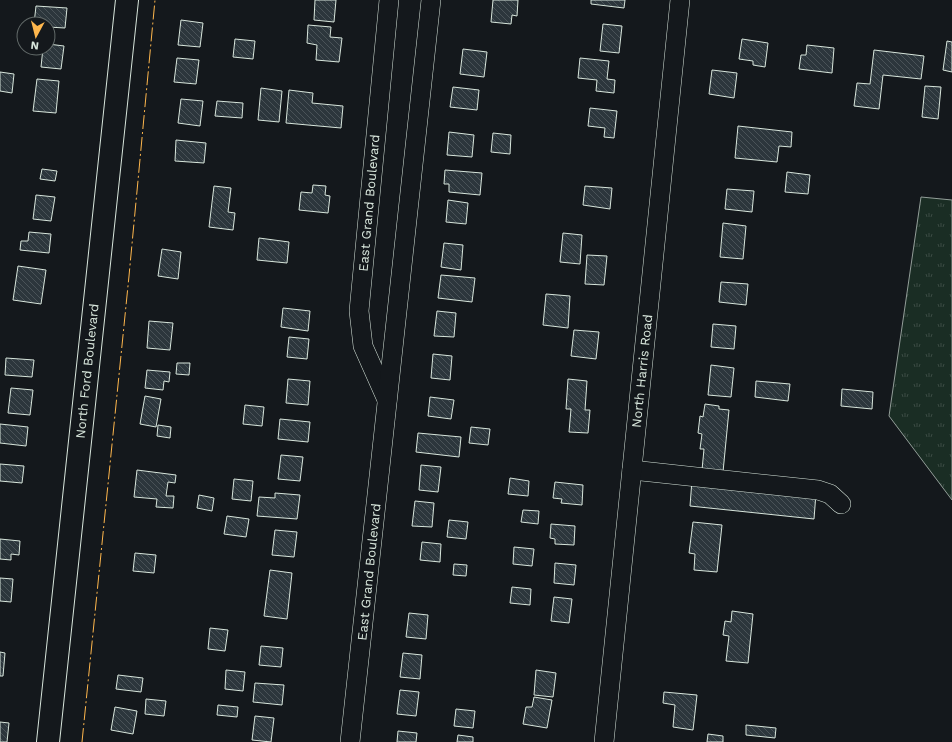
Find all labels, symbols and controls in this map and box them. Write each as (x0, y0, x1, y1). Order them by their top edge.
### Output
north arrow (16, 16, 56, 56)
text: N (30, 38, 40, 52)
street label: East Grand Boulevard (356, 134, 382, 272)
street label: North Ford Boulevard (72, 303, 102, 439)
street label: North Harris Road (629, 314, 655, 428)
street label: East Grand Boulevard (354, 503, 384, 641)

